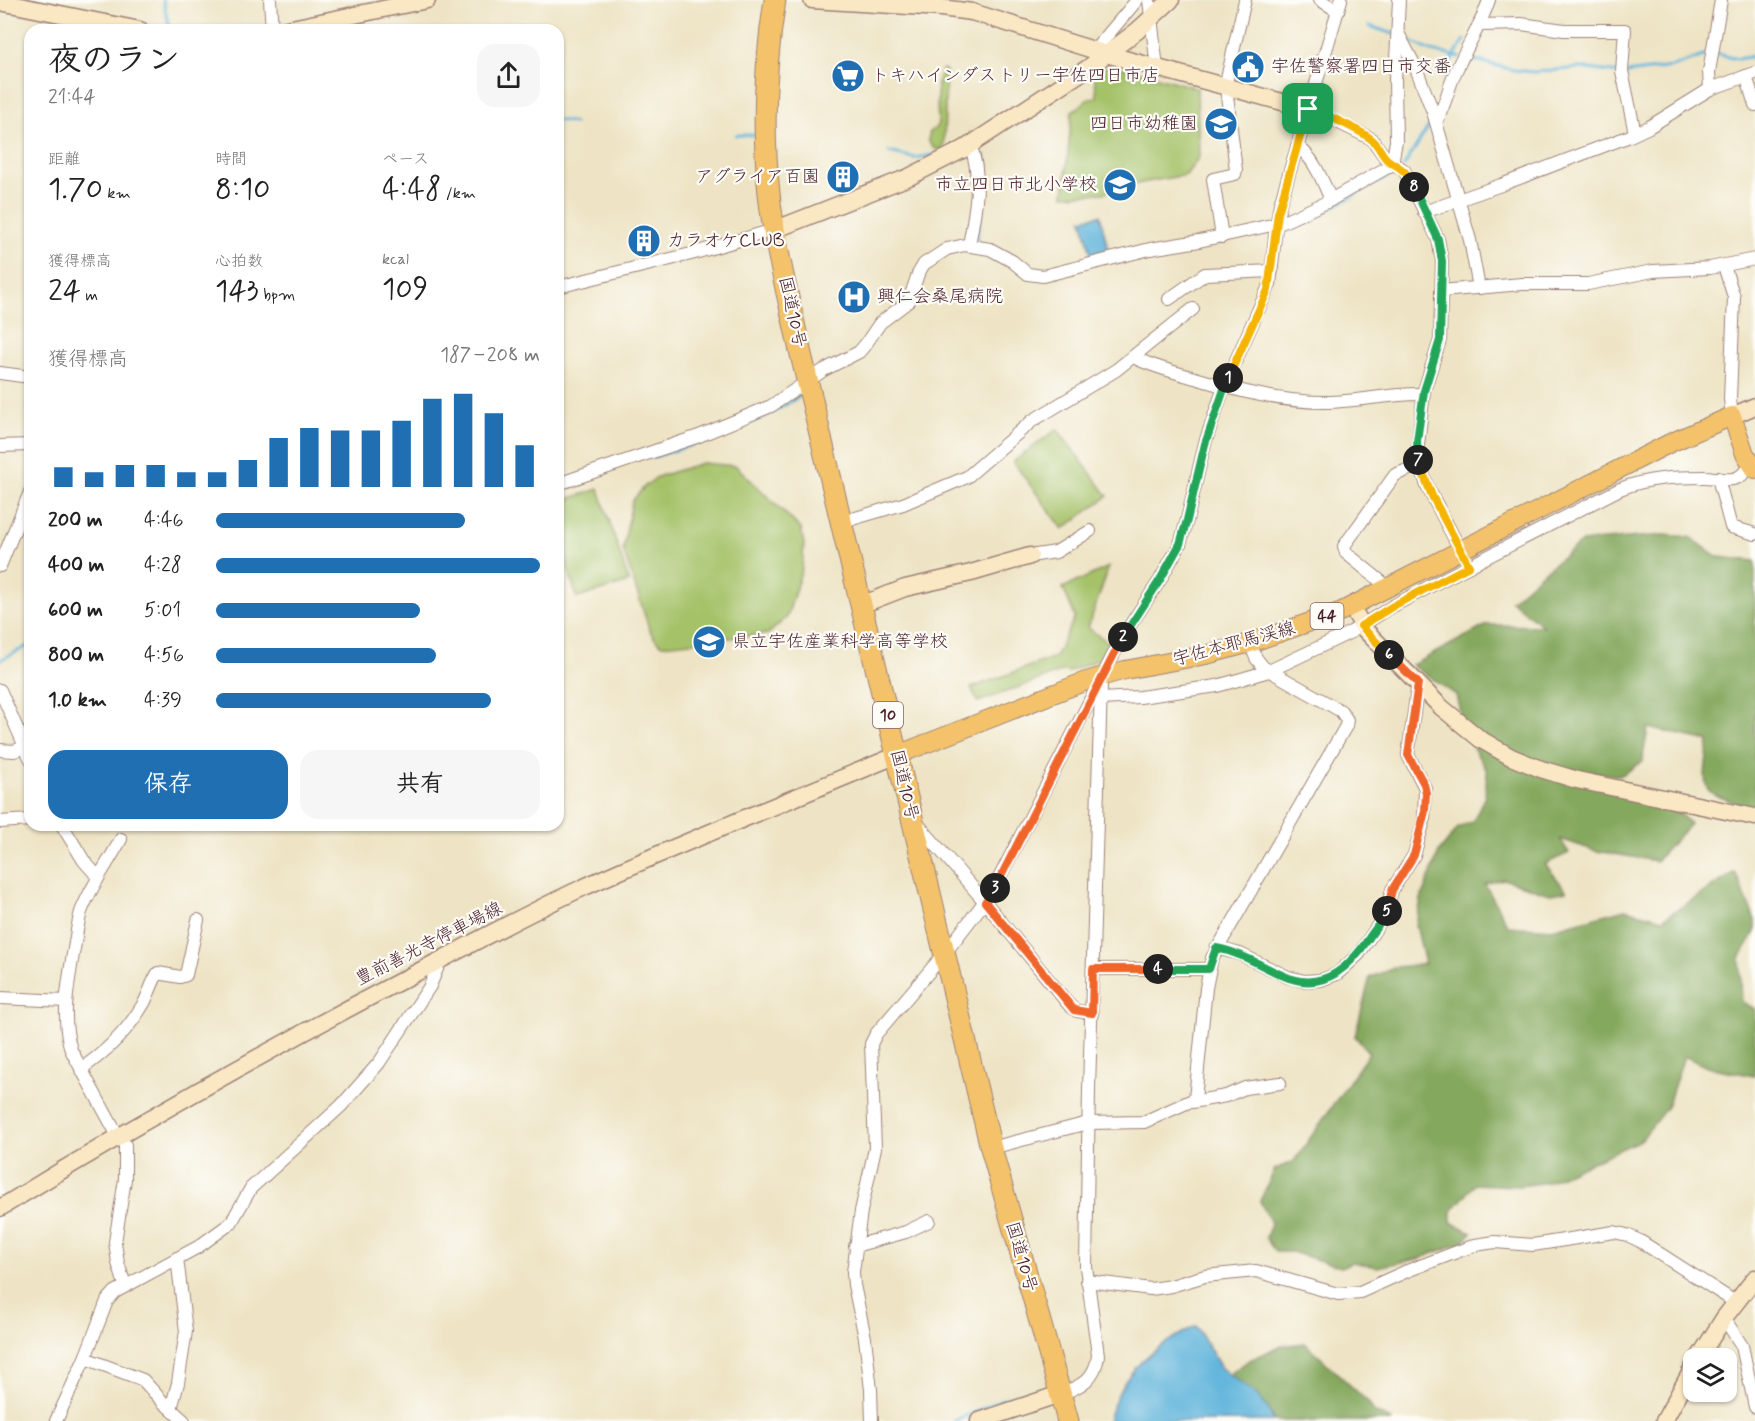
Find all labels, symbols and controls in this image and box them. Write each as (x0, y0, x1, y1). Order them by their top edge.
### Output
text: 夜のラン (48, 39, 180, 83)
button: share (477, 44, 540, 107)
public building icon: 宇佐警察署四日市交番 (1230, 49, 1266, 85)
place label: 宇佐警察署四日市交番 (1271, 55, 1451, 79)
supermarket icon: トキハインダストリー宇佐四日市店 (830, 58, 866, 94)
place label: トキハインダストリー宇佐四日市店 (871, 64, 1160, 88)
pin (1282, 83, 1333, 134)
text: 21:44 (48, 84, 96, 111)
icon: arrive (1291, 92, 1324, 125)
school or university icon: 四日市幼稚園 (1203, 106, 1239, 142)
place label: 四日市幼稚園 (1090, 112, 1198, 136)
text: 距離 (48, 149, 80, 170)
text: 時間 (215, 149, 247, 170)
text: ペース (382, 149, 429, 170)
building icon: アグライア百園 (825, 159, 861, 195)
place label: アグライア百園 (695, 165, 820, 189)
school or university icon: 市立四日市北小学校 (1102, 167, 1138, 203)
text: 1.70 (48, 170, 103, 209)
text: 8:10 (215, 170, 271, 209)
text: 4:48 (382, 170, 441, 209)
pin: 8 (1399, 172, 1429, 202)
place label: 市立四日市北小学校 (935, 173, 1097, 197)
text: 8 (1409, 176, 1419, 197)
text: km (103, 183, 131, 204)
text: /km (441, 183, 476, 204)
building icon: カラオケCLUB (626, 223, 662, 259)
place label: カラオケCLUB (667, 229, 785, 253)
text: kcal (382, 249, 409, 270)
text: 獲得標高 (48, 251, 112, 272)
text: 心拍数 (215, 251, 263, 272)
text: 109 (382, 270, 428, 309)
text: 24 (48, 272, 81, 311)
text: 143 (215, 272, 259, 311)
street label: 国道10号 (773, 274, 811, 350)
hospital icon: 興仁会桑尾病院 (836, 279, 872, 315)
text: m (81, 285, 98, 306)
text: bpm (259, 285, 295, 306)
place label: 興仁会桑尾病院 (877, 285, 1003, 309)
text: 187–208 m (440, 342, 540, 369)
text: 獲得標高 (48, 346, 128, 373)
pin: 1 (1213, 363, 1243, 393)
text: 1 (1224, 367, 1232, 388)
pin: 7 (1403, 445, 1433, 475)
text: 7 (1413, 449, 1423, 470)
text: 200 m (48, 507, 103, 534)
text: 4:46 (144, 507, 184, 534)
text: 400 m (48, 552, 104, 579)
text: 4:28 (144, 552, 182, 579)
text: 600 m (48, 597, 103, 624)
text: 5:01 (144, 597, 181, 624)
road number: 44 (1310, 603, 1344, 629)
street label: 宇佐本耶馬渓線 (1170, 616, 1298, 672)
pin: 2 (1108, 622, 1138, 652)
school or university icon: 県立宇佐産業科学高等学校 (691, 624, 727, 660)
text: 2 (1119, 626, 1127, 647)
place label: 県立宇佐産業科学高等学校 (732, 630, 948, 654)
pin: 6 (1374, 640, 1404, 670)
text: 800 m (48, 642, 104, 669)
text: 4:56 (144, 642, 184, 669)
text: 6 (1385, 644, 1393, 665)
text: 1.0 km (48, 687, 107, 714)
text: 4:39 (144, 687, 182, 714)
road number: 10 (873, 702, 903, 728)
street label: 国道10号 (884, 747, 924, 823)
button: 保存 (48, 750, 288, 819)
button: 共有 (300, 750, 540, 819)
pin: 3 (980, 873, 1010, 903)
text: 3 (991, 877, 999, 898)
pin: 5 (1372, 896, 1402, 926)
street label: 豊前善光寺停車場線 (351, 897, 507, 991)
text: 5 (1382, 900, 1392, 921)
pin: 4 (1143, 954, 1173, 984)
text: 4 (1153, 958, 1163, 979)
street label: 国道10号 (999, 1219, 1043, 1295)
map controls (1683, 1348, 1737, 1402)
button: layers (1683, 1348, 1737, 1402)

